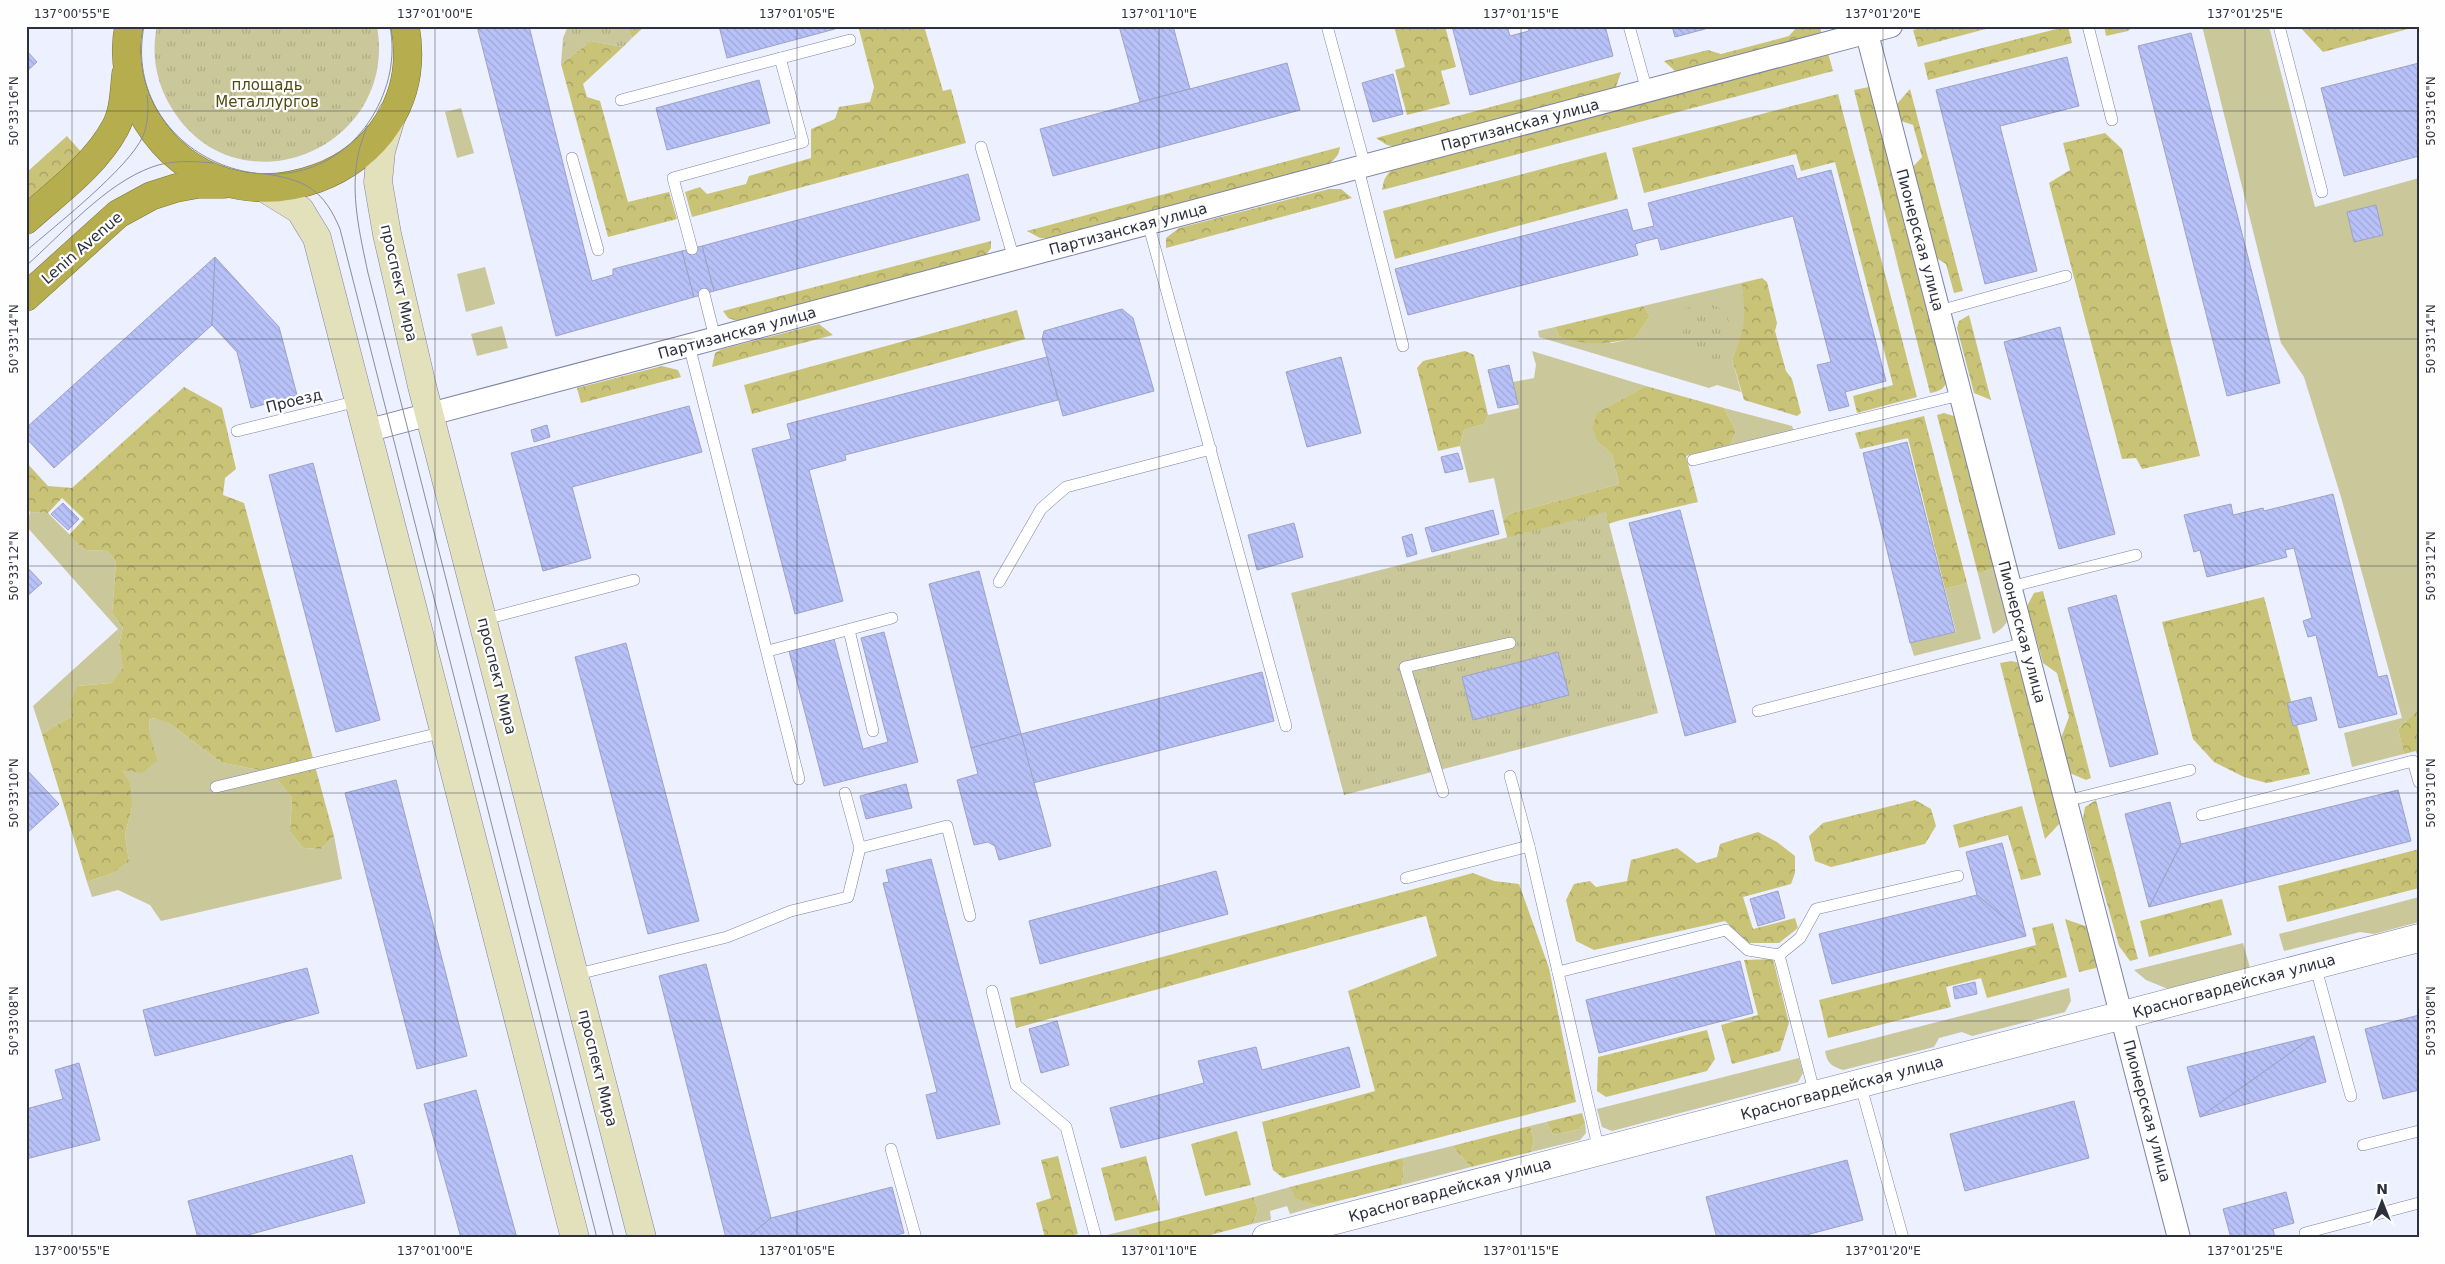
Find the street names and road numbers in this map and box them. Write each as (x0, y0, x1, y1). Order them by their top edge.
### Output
street label: Партизанская улица (1439, 95, 1601, 155)
street label: Пионерская улица (1892, 167, 1948, 313)
street label: Партизанская улица (1047, 199, 1209, 259)
street label: Lenin Avenue (38, 208, 126, 288)
street label: проспект Мира (377, 223, 421, 343)
street label: Партизанская улица (656, 303, 818, 363)
street label: Проезд (264, 385, 324, 417)
street label: Пионерская улица (1994, 559, 2050, 705)
street label: проспект Мира (474, 616, 520, 736)
street label: Красногвардейская улица (2131, 950, 2337, 1022)
street label: проспект Мира (575, 1008, 621, 1128)
street label: Пионерская улица (2119, 1038, 2175, 1184)
street label: Красногвардейская улица (1739, 1052, 1945, 1124)
street label: Красногвардейская улица (1347, 1154, 1553, 1226)

